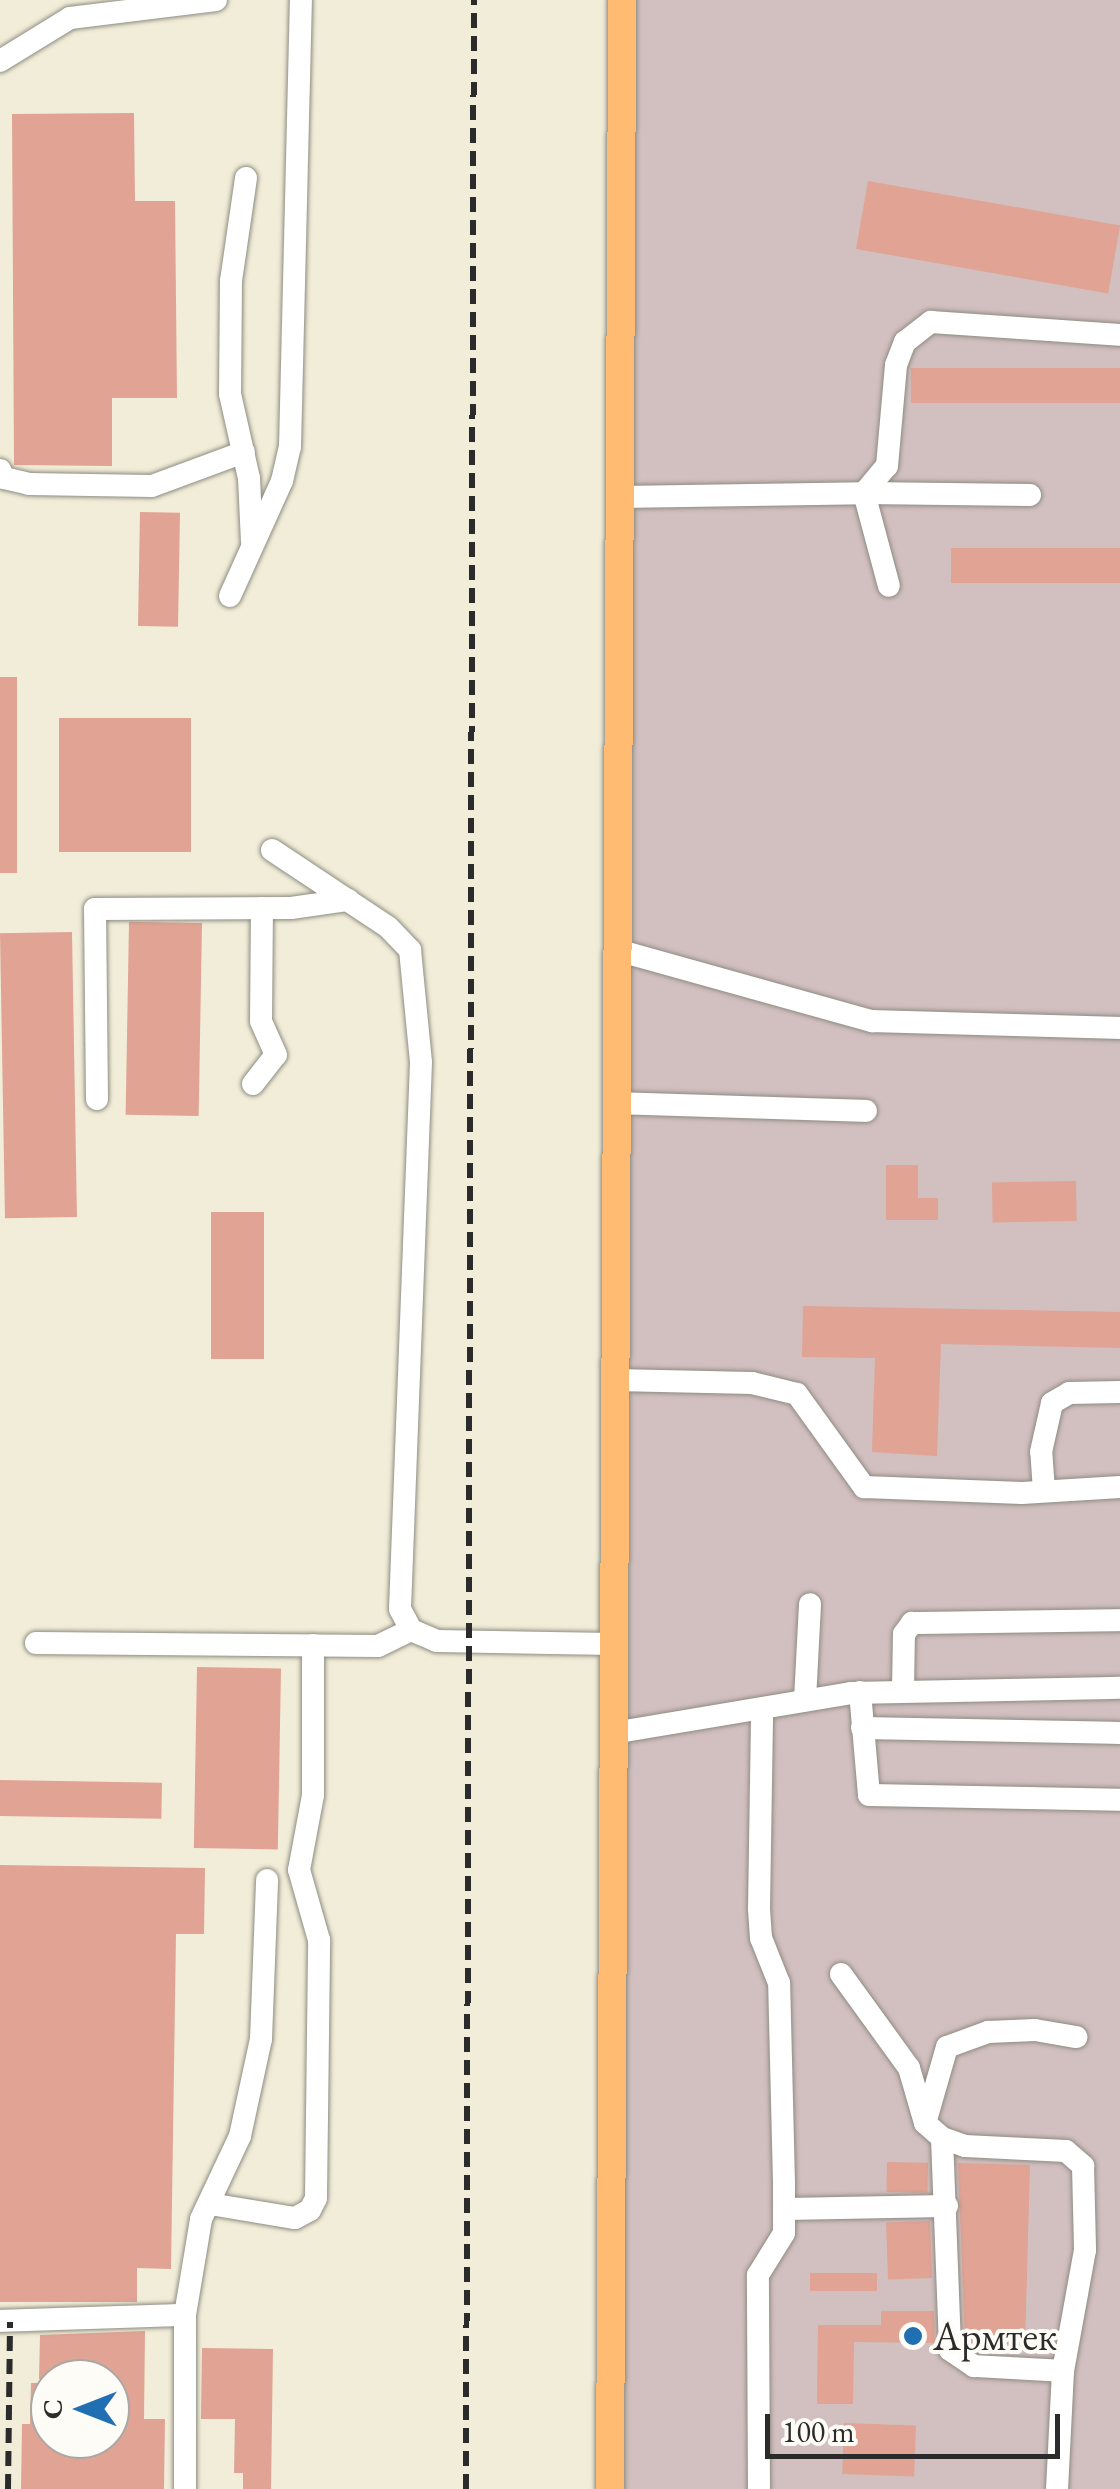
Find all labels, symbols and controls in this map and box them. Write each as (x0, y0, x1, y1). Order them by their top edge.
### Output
place label: Армтек (933, 2312, 1057, 2360)
marker: Армтек (902, 2325, 924, 2347)
north arrow (30, 2359, 130, 2459)
scale bar (770, 2394, 1065, 2456)
text: С (34, 2399, 70, 2419)
text: 100 m (782, 2412, 855, 2451)

